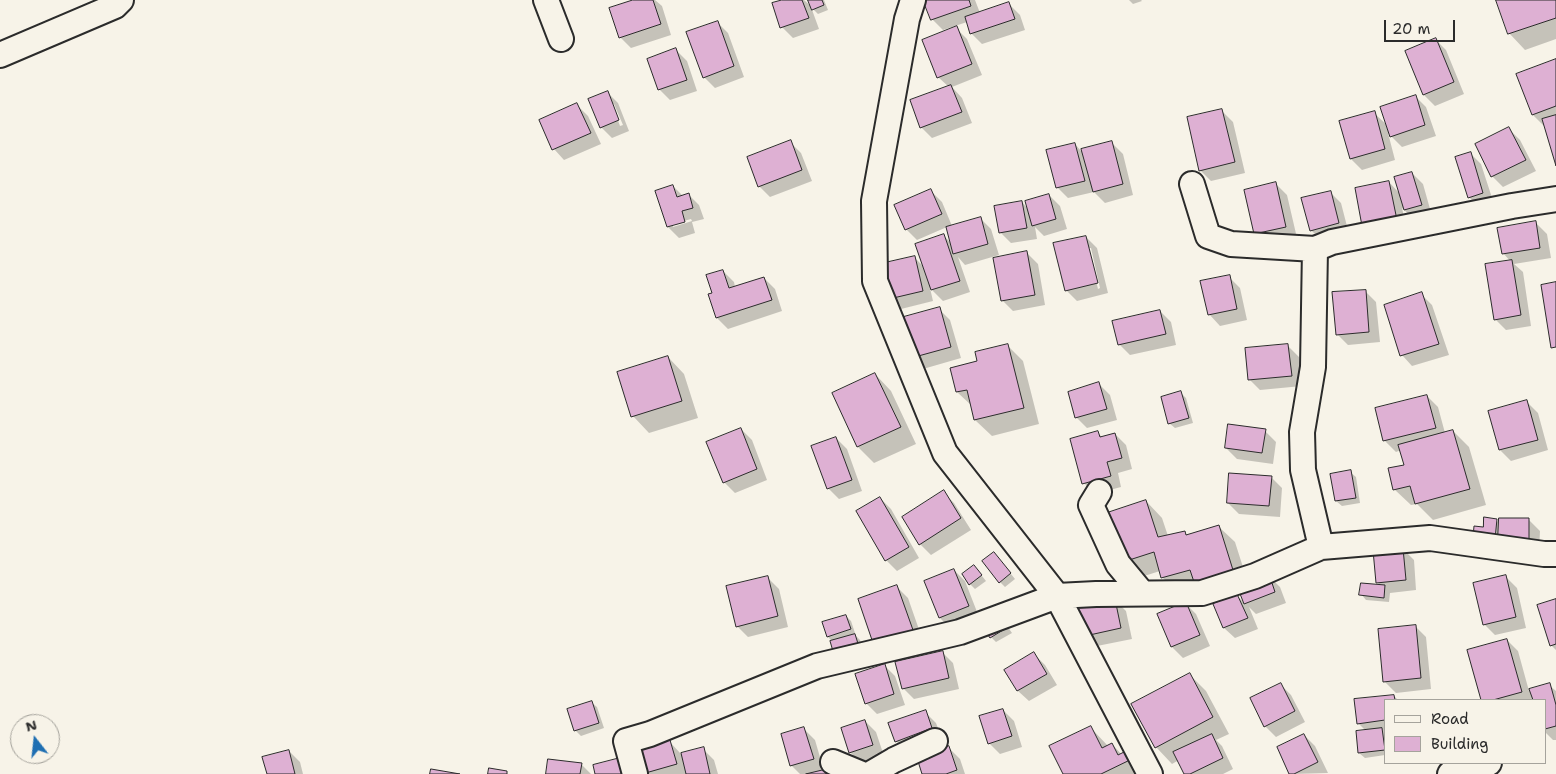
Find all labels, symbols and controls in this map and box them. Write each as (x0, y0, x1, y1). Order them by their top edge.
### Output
scale bar (1386, 10, 1457, 42)
text: 20 m (1392, 19, 1431, 39)
legend (1384, 699, 1546, 764)
text: Road (1431, 709, 1469, 729)
north arrow (10, 714, 60, 764)
text: N (23, 715, 39, 736)
text: Building (1431, 734, 1488, 754)

